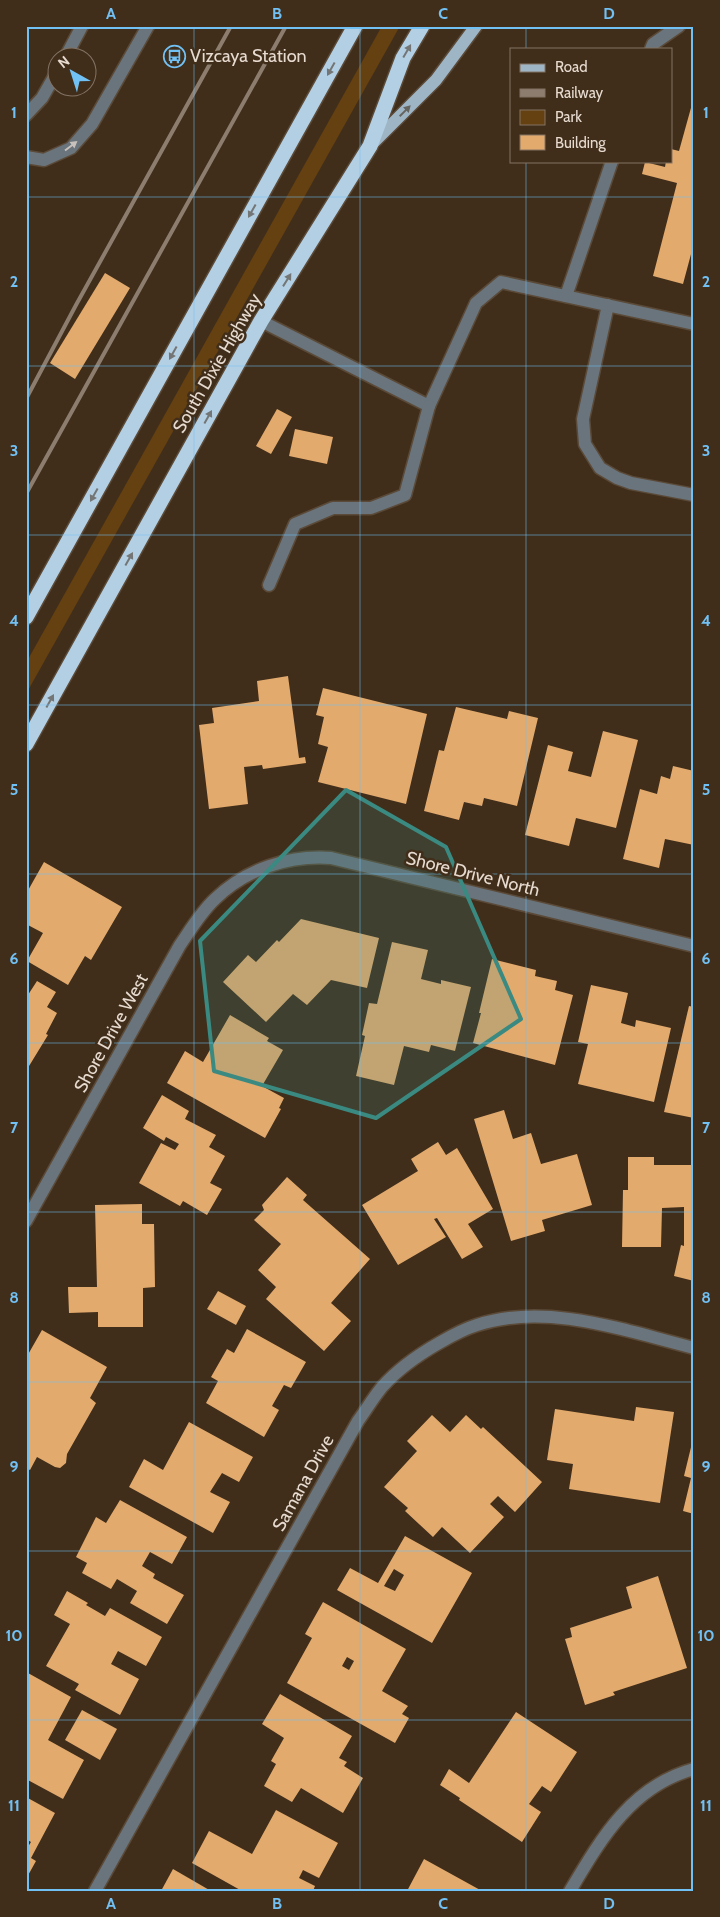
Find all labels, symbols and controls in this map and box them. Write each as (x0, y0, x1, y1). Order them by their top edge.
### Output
text: A (106, 4, 116, 23)
text: B (272, 4, 282, 23)
text: C (438, 4, 448, 23)
text: D (603, 4, 615, 23)
bus stop icon: Vizcaya Station (162, 44, 186, 68)
place label: Vizcaya Station (190, 45, 307, 67)
one-way arrow (403, 45, 412, 58)
north arrow (48, 48, 98, 98)
legend (510, 48, 672, 162)
text: N (54, 52, 73, 72)
text: Road (555, 58, 588, 76)
one-way arrow (326, 62, 335, 75)
text: Railway (555, 84, 604, 102)
text: 1 (11, 103, 17, 122)
text: 1 (703, 103, 709, 122)
one-way arrow (399, 105, 411, 117)
text: Park (555, 108, 582, 126)
text: Building (555, 134, 606, 152)
one-way arrow (64, 141, 78, 151)
one-way arrow (248, 203, 256, 218)
text: 2 (10, 272, 18, 291)
text: 2 (702, 272, 710, 291)
one-way arrow (282, 273, 292, 286)
street label: South Dixie Highway (168, 289, 266, 437)
one-way arrow (169, 345, 177, 360)
one-way arrow (204, 410, 212, 424)
text: 3 (10, 441, 18, 460)
text: 3 (702, 441, 710, 460)
one-way arrow (90, 487, 98, 502)
one-way arrow (125, 552, 133, 566)
text: 4 (9, 611, 19, 630)
text: 4 (701, 611, 711, 630)
one-way arrow (46, 694, 54, 708)
text: 5 (10, 780, 18, 799)
text: 5 (702, 780, 710, 799)
street label: Shore Drive North (404, 847, 542, 901)
text: 6 (10, 949, 19, 968)
text: 6 (702, 949, 711, 968)
street label: Shore Drive West (69, 970, 153, 1096)
text: 7 (10, 1118, 19, 1137)
text: 7 (702, 1118, 711, 1137)
text: 8 (9, 1288, 19, 1307)
text: 8 (701, 1288, 711, 1307)
street label: Samana Drive (268, 1431, 338, 1535)
text: 9 (10, 1457, 19, 1476)
text: 9 (702, 1457, 711, 1476)
text: 10 (5, 1626, 23, 1645)
text: 10 (697, 1626, 715, 1645)
text: 11 (8, 1796, 20, 1815)
text: 11 (700, 1796, 712, 1815)
text: A (106, 1894, 116, 1913)
text: B (272, 1894, 282, 1913)
text: C (438, 1894, 448, 1913)
text: D (603, 1894, 615, 1913)

